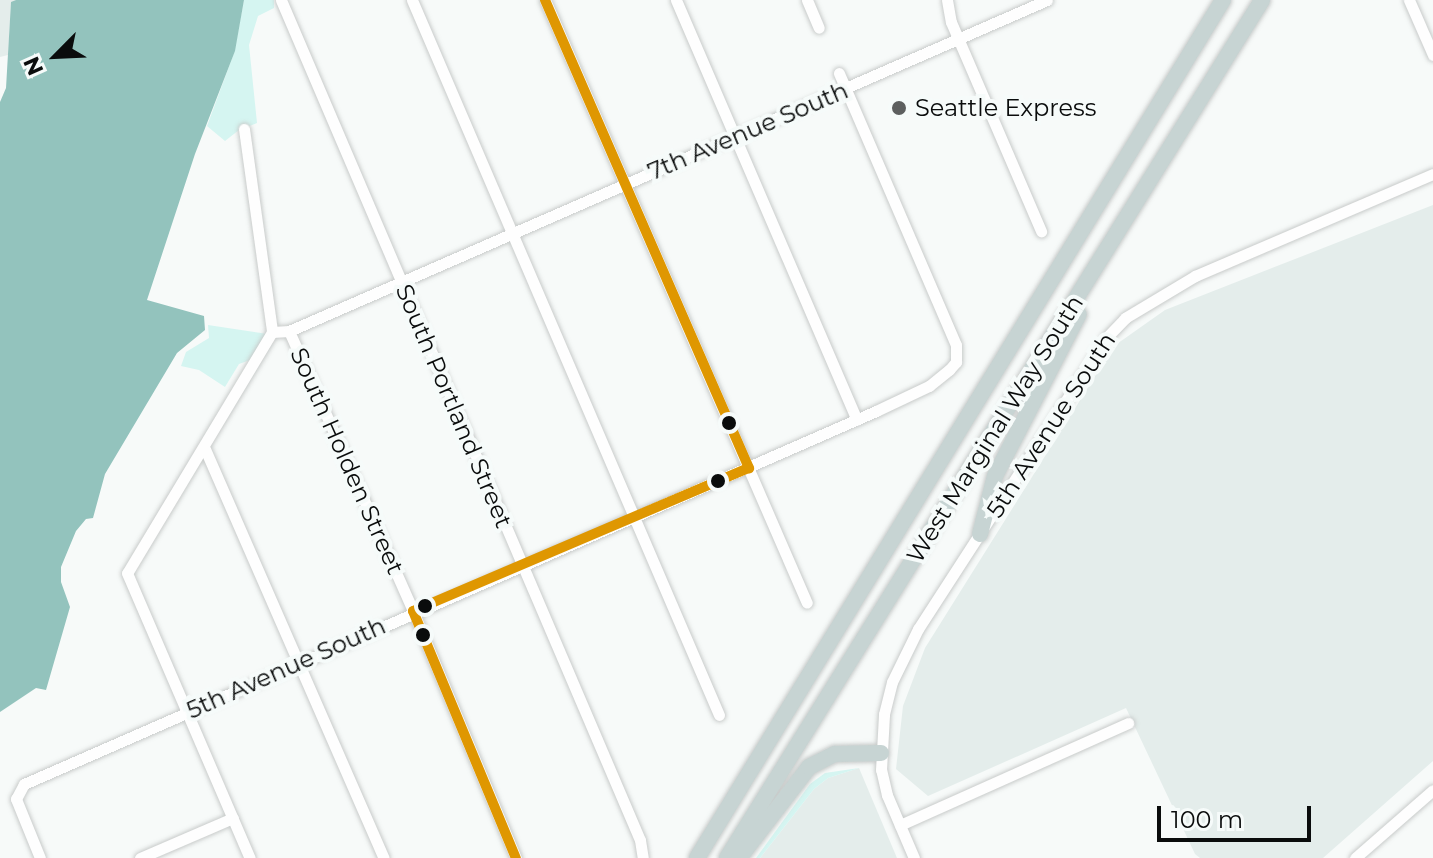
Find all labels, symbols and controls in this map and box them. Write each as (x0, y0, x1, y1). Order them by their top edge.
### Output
north arrow (16, 16, 96, 96)
text: N (18, 52, 50, 80)
street label: 7th Avenue South (644, 76, 852, 186)
place label: Seattle Express (915, 94, 1096, 122)
marker: Seattle Express (890, 99, 908, 117)
street label: South Portland Street (390, 280, 518, 532)
street label: West Marginal Way South (901, 290, 1089, 568)
street label: 5th Avenue South (980, 327, 1122, 523)
street label: South Holden Street (284, 343, 410, 579)
unlabelled marker (721, 415, 737, 431)
unlabelled marker (710, 473, 726, 489)
unlabelled marker (417, 598, 433, 614)
street label: 5th Avenue South (182, 611, 390, 725)
unlabelled marker (415, 627, 431, 643)
scale bar (1161, 790, 1315, 840)
text: 100 m (1171, 805, 1243, 834)

